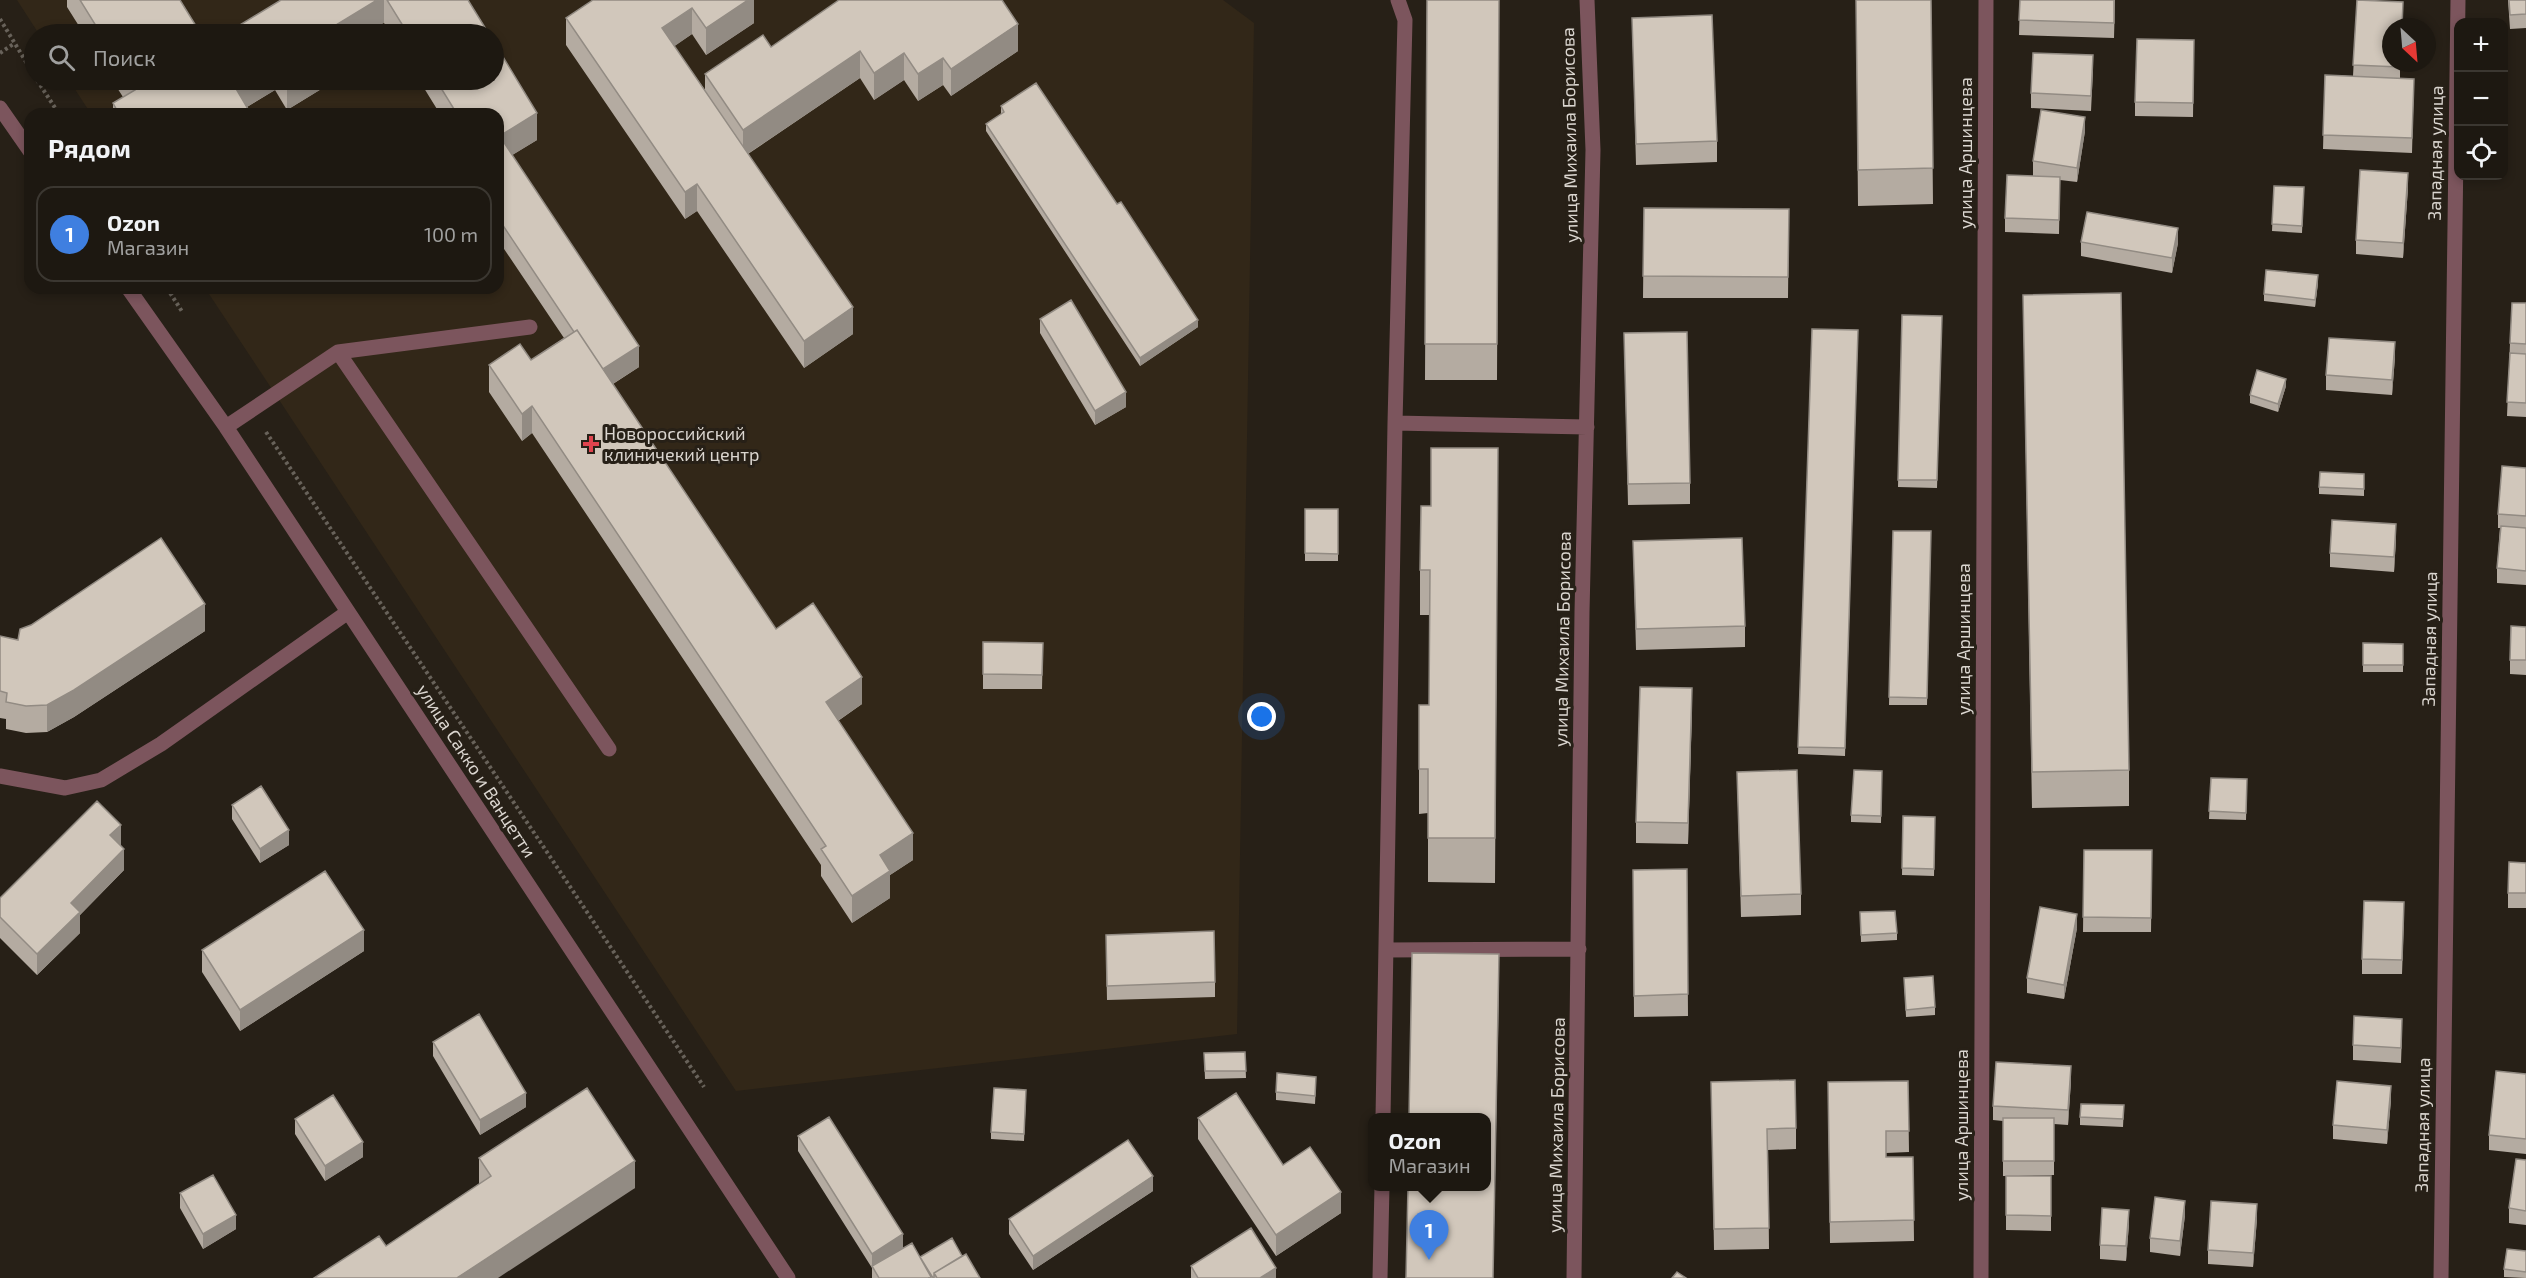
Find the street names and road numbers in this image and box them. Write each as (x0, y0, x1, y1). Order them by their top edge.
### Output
street label: улица Михаила Борисова (1556, 27, 1582, 243)
street label: улица Аршинцева (1954, 77, 1976, 229)
street label: Западная улица (2423, 85, 2447, 221)
street label: улица Михаила Борисова (1549, 531, 1575, 747)
street label: улица Аршинцева (1952, 563, 1974, 715)
street label: Западная улица (2417, 571, 2441, 707)
street label: улица Сакко и Ванцетти (413, 680, 541, 861)
street label: улица Михаила Борисова (1543, 1017, 1569, 1233)
street label: улица Аршинцева (1950, 1049, 1972, 1201)
street label: Западная улица (2410, 1057, 2434, 1193)

